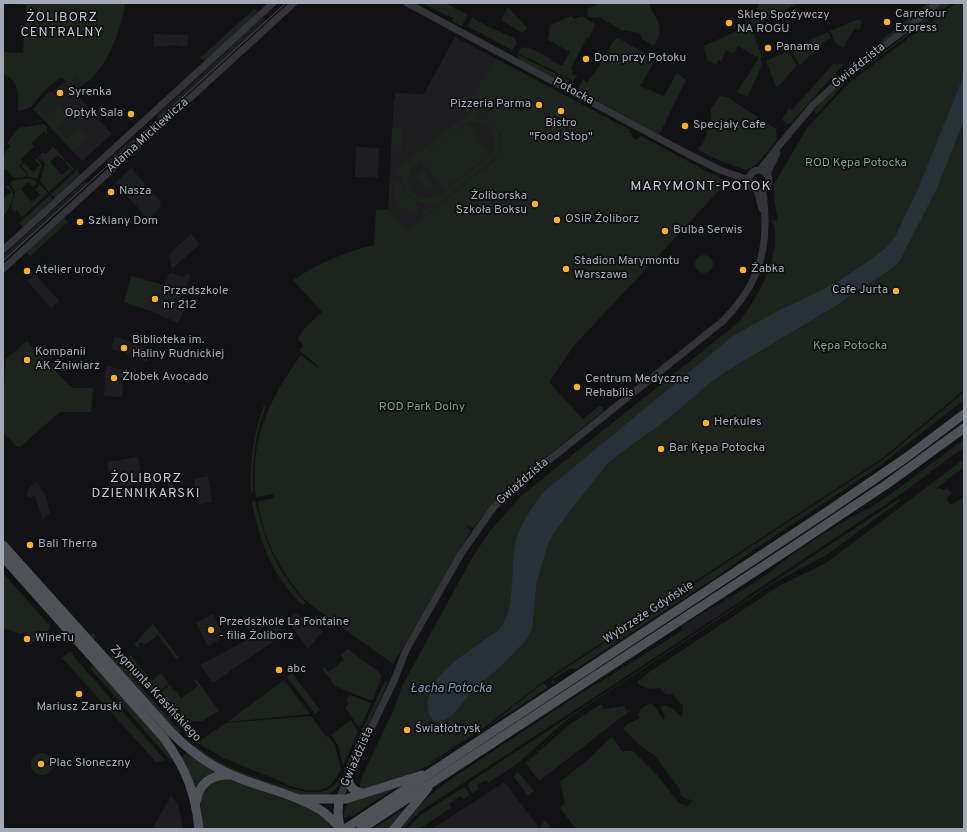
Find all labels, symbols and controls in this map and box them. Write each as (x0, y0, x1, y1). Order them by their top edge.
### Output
place label: Carrefour Express (895, 8, 946, 36)
place label: Sklep Spożywczy NA ROGU (737, 9, 830, 37)
district label: ŻOLIBORZ CENTRALNY (20, 10, 104, 41)
marker: Carrefour Express (882, 17, 892, 27)
marker: Sklep Spożywczy NA ROGU (724, 18, 734, 28)
street label: Gwiaździsta (830, 40, 888, 92)
place label: Panama (776, 41, 820, 55)
marker: Panama (763, 43, 773, 53)
place label: Dom przy Potoku (594, 52, 686, 66)
marker: Dom przy Potoku (581, 54, 591, 64)
street label: Potocka (550, 75, 596, 109)
place label: Syrenka (68, 86, 111, 100)
marker: Syrenka (55, 88, 65, 98)
street label: Adama Mickiewicza (104, 96, 192, 176)
place label: Pizzeria Parma (450, 98, 531, 112)
marker: Pizzeria Parma (534, 100, 544, 110)
marker: Bistro "Food Stop" (556, 106, 566, 116)
place label: Optyk Sala (65, 107, 123, 121)
marker: Optyk Sala (126, 109, 136, 119)
place label: Bistro "Food Stop" (529, 117, 593, 145)
place label: Specjały Cafe (693, 119, 766, 133)
marker: Specjały Cafe (680, 121, 690, 131)
park label: ROD Kępa Potocka (805, 157, 907, 171)
district label: MARYMONT-POTOK (630, 179, 772, 195)
place label: Nasza (119, 185, 151, 199)
marker: Nasza (106, 187, 116, 197)
place label: Żoliborska Szkoła Boksu (456, 190, 527, 218)
marker: Żoliborska Szkoła Boksu (530, 199, 540, 209)
place label: OSiR Żoliborz (565, 213, 639, 227)
place label: Szklany Dom (88, 215, 158, 229)
marker: OSiR Żoliborz (552, 215, 562, 225)
marker: Szklany Dom (75, 217, 85, 227)
place label: Bulba Serwis (673, 224, 742, 238)
marker: Bulba Serwis (660, 226, 670, 236)
place label: Stadion Marymontu Warszawa (574, 255, 680, 283)
place label: Żabka (751, 263, 784, 277)
place label: Atelier urody (35, 264, 105, 278)
marker: Stadion Marymontu Warszawa (561, 264, 571, 274)
marker: Żabka (738, 265, 748, 275)
marker: Atelier urody (22, 266, 32, 276)
place label: Cafe Jurta (832, 284, 888, 298)
place label: Przedszkole nr 212 (163, 285, 228, 313)
marker: Cafe Jurta (891, 286, 901, 296)
marker: Przedszkole nr 212 (150, 294, 160, 304)
place label: Biblioteka im. Haliny Rudnickiej (132, 334, 224, 362)
park label: Kępa Potocka (813, 340, 887, 354)
marker: Biblioteka im. Haliny Rudnickiej (119, 343, 129, 353)
place label: Kompanii AK Żniwiarz (35, 346, 100, 374)
marker: Kompanii AK Żniwiarz (22, 355, 32, 365)
place label: Żłobek Avocado (122, 371, 209, 385)
marker: Żłobek Avocado (109, 373, 119, 383)
place label: Centrum Medyczne Rehabilis (585, 373, 689, 401)
marker: Centrum Medyczne Rehabilis (572, 382, 582, 392)
park label: ROD Park Dolny (379, 401, 465, 415)
place label: Herkules (714, 416, 762, 430)
marker: Herkules (701, 418, 711, 428)
place label: Bar Kępa Potocka (669, 442, 765, 456)
marker: Bar Kępa Potocka (656, 444, 666, 454)
street label: Gwiaździsta (494, 456, 552, 508)
district label: ŻOLIBORZ DZIENNIKARSKI (92, 471, 200, 502)
place label: Bali Therra (38, 538, 97, 552)
marker: Bali Therra (25, 540, 35, 550)
street label: Wybrzeże Gdyńskie (601, 578, 697, 648)
place label: Przedszkole La Fontaine - filia Żoliborz (219, 616, 349, 644)
marker: Przedszkole La Fontaine - filia Żoliborz (206, 625, 216, 635)
place label: WineTu (35, 632, 74, 646)
marker: WineTu (22, 634, 32, 644)
street label: Zygmunta Krasińskiego (106, 643, 204, 745)
place label: abc (287, 663, 306, 677)
marker: abc (274, 665, 284, 675)
water label: Łacha Potocka (410, 681, 492, 697)
marker: Mariusz Zaruski (74, 689, 84, 699)
place label: Mariusz Zaruski (36, 701, 122, 715)
place label: Światłotrysk (415, 723, 481, 737)
street label: Gwiaździsta (338, 725, 378, 789)
marker: Światłotrysk (402, 725, 412, 735)
place label: Plac Słoneczny (49, 757, 131, 771)
marker: Plac Słoneczny (36, 759, 46, 769)

